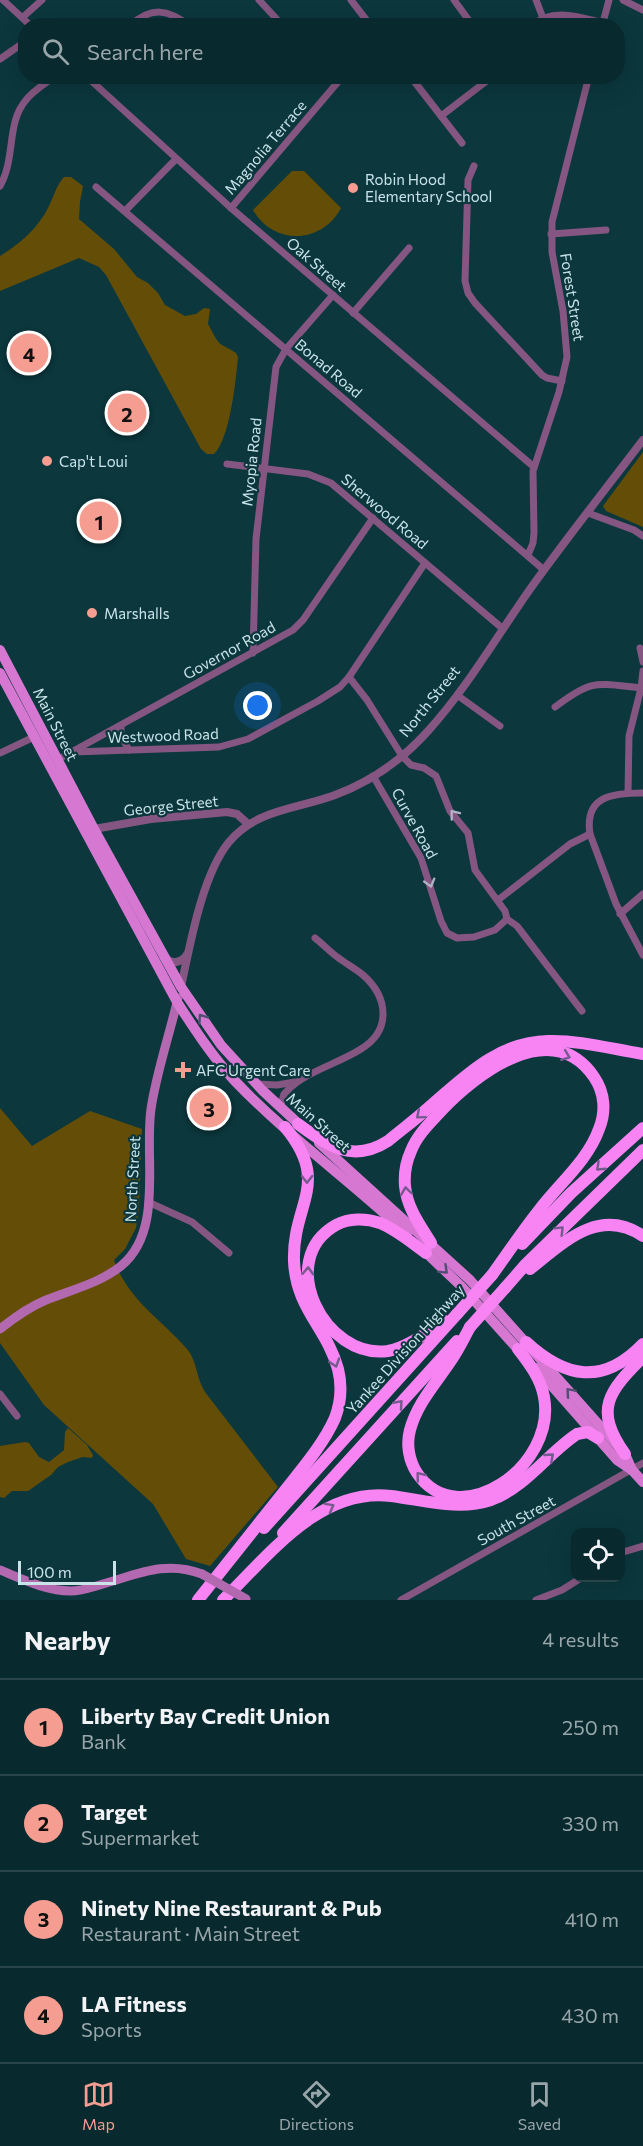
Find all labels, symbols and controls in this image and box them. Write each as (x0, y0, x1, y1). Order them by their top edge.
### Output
search box (18, 18, 625, 84)
icon: search (39, 35, 72, 68)
text: Search here (87, 38, 203, 65)
street label: Magnolia Terrace (220, 96, 310, 198)
place label: Robin Hood Elementary School (365, 170, 492, 205)
marker: Robin Hood Elementary School (346, 181, 360, 195)
street label: Oak Street (283, 233, 351, 295)
street label: Forest Street (557, 252, 589, 342)
pin: 4 (9, 330, 48, 376)
street label: Bonad Road (292, 335, 366, 401)
pin: 2 (108, 390, 146, 436)
street label: Myopia Road (237, 417, 265, 507)
place label: Cap't Loui (59, 452, 128, 470)
marker: Cap't Loui (40, 454, 54, 468)
street label: Sherwood Road (338, 470, 432, 552)
pin: 1 (80, 498, 118, 544)
place label: Marshalls (104, 604, 170, 622)
marker: Marshalls (85, 606, 99, 620)
street label: Governor Road (180, 617, 278, 683)
street label: North Street (395, 662, 463, 740)
street label: Main Street (30, 684, 82, 764)
your location (243, 691, 272, 720)
street label: Westwood Road (107, 724, 219, 746)
street label: Curve Road (388, 785, 442, 861)
street label: George Street (123, 791, 219, 819)
one-way arrow (450, 810, 461, 821)
one-way arrow (423, 877, 435, 888)
one-way arrow (198, 1014, 209, 1025)
one-way arrow (560, 1048, 571, 1061)
marker: AFC Urgent Care (174, 1061, 192, 1079)
place label: AFC Urgent Care (196, 1061, 310, 1079)
pin: 3 (190, 1086, 228, 1130)
street label: Main Street (283, 1089, 355, 1155)
one-way arrow (416, 1108, 427, 1119)
street label: North Street (121, 1135, 143, 1223)
one-way arrow (596, 1160, 607, 1171)
one-way arrow (301, 1175, 314, 1184)
one-way arrow (401, 1187, 413, 1196)
one-way arrow (552, 1227, 563, 1238)
one-way arrow (437, 1263, 448, 1274)
one-way arrow (302, 1266, 315, 1275)
street label: Yankee Division Highway (342, 1280, 468, 1417)
one-way arrow (328, 1358, 341, 1368)
one-way arrow (566, 1388, 577, 1399)
one-way arrow (392, 1400, 403, 1411)
one-way arrow (543, 1453, 553, 1464)
one-way arrow (417, 1472, 428, 1483)
street label: South Street (474, 1491, 558, 1549)
one-way arrow (324, 1503, 334, 1514)
map controls (571, 1528, 625, 1582)
button: locate (571, 1528, 625, 1582)
scale bar (18, 1558, 116, 1586)
text: 100 m (27, 1562, 72, 1581)
text: Nearby (24, 1624, 111, 1655)
text: 4 results (542, 1627, 619, 1651)
text: Liberty Bay Credit Union (81, 1702, 330, 1729)
text: 1 (39, 1715, 48, 1739)
text: 250 m (562, 1715, 619, 1739)
text: Bank (81, 1729, 127, 1753)
text: Target (81, 1798, 147, 1825)
text: 2 (38, 1811, 49, 1835)
text: 330 m (562, 1811, 619, 1835)
text: Supermarket (81, 1825, 199, 1849)
text: Ninety Nine Restaurant & Pub (81, 1894, 382, 1921)
text: 3 (38, 1907, 49, 1931)
text: 410 m (565, 1907, 619, 1931)
text: Restaurant · Main Street (81, 1921, 300, 1945)
text: LA Fitness (81, 1990, 187, 2017)
text: 4 (37, 2003, 50, 2027)
text: 430 m (561, 2003, 619, 2027)
text: Sports (81, 2017, 142, 2041)
tab: Map (82, 2078, 115, 2133)
tab: Directions (279, 2078, 354, 2133)
tab: Saved (518, 2078, 561, 2133)

